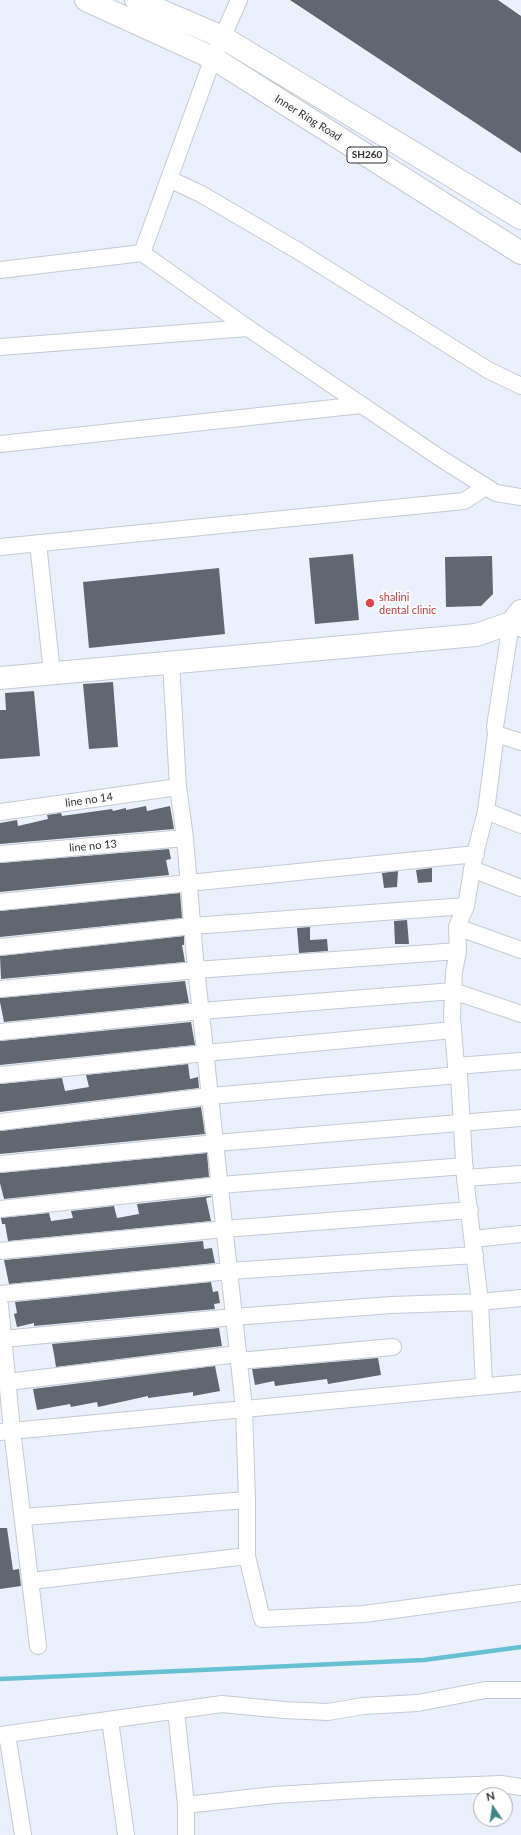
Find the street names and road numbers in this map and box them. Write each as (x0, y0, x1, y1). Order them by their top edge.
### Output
street label: Inner Ring Road (272, 92, 344, 144)
road number: SH260 (347, 147, 387, 163)
street label: line no 14 (64, 790, 114, 810)
street label: line no 13 (69, 837, 117, 855)

